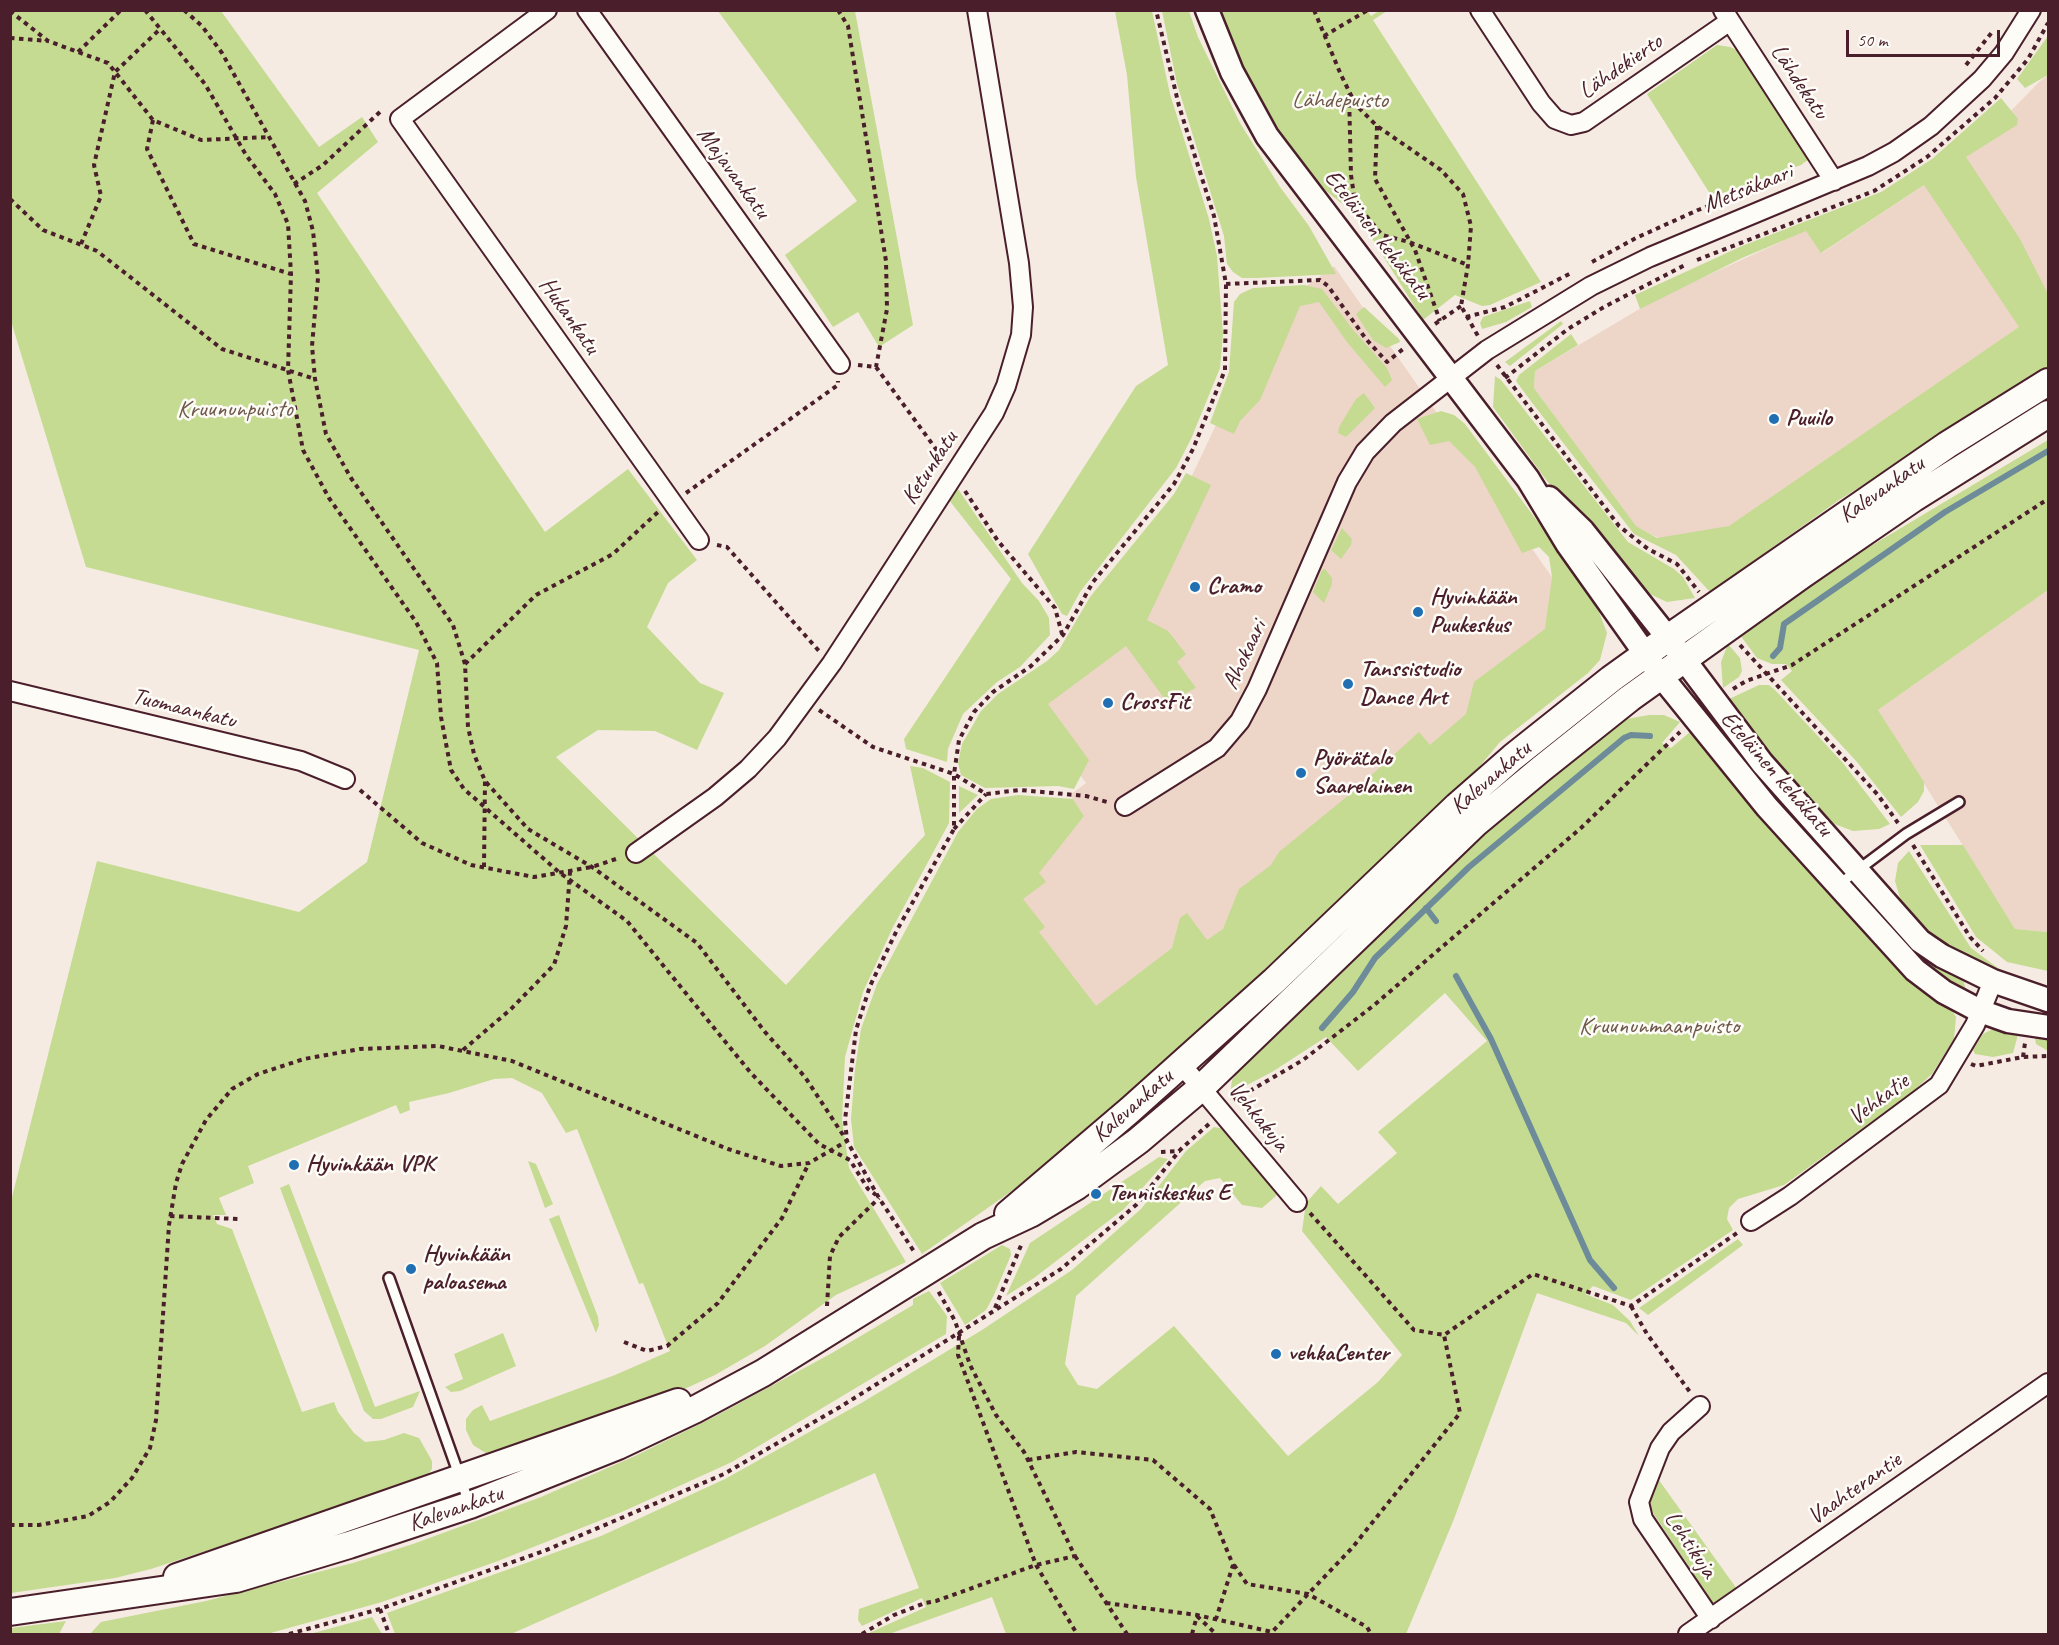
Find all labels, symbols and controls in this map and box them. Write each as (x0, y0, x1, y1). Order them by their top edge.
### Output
scale bar (1849, 18, 2004, 56)
street label: Lähdekierto (1574, 28, 1668, 106)
text: 50 m (1857, 29, 1888, 51)
street label: Lähdekatu (1763, 39, 1835, 125)
park label: Lähdepuisto (1292, 87, 1388, 115)
street label: Majavankatu (690, 121, 776, 225)
street label: Metsäkaari (1699, 158, 1797, 220)
street label: Eteläinen kehäkatu (1317, 164, 1437, 306)
street label: Hukankatu (532, 272, 606, 360)
park label: Kruununpuisto (177, 396, 293, 424)
place label: Puuilo (1786, 405, 1832, 433)
marker: Puuilo (1767, 412, 1781, 426)
street label: Ketunkatu (896, 426, 964, 510)
street label: Kalevankatu (1834, 450, 1930, 530)
place label: Cramo (1207, 573, 1261, 601)
marker: Cramo (1188, 580, 1202, 594)
place label: Hyvinkään Puukeskus (1430, 584, 1517, 640)
marker: Hyvinkään Puukeskus (1411, 605, 1425, 619)
street label: Ahokaari (1217, 616, 1273, 694)
place label: Tanssistudio Dance Art (1360, 656, 1460, 712)
marker: Tanssistudio Dance Art (1341, 677, 1355, 691)
street label: Tuomaankatu (129, 682, 239, 736)
place label: CrossFit (1120, 689, 1190, 717)
marker: CrossFit (1101, 696, 1115, 710)
street label: Eteläinen kehäkatu (1714, 705, 1838, 843)
street label: Kalevankatu (1445, 735, 1537, 821)
place label: Pyörätalo Saarelainen (1313, 745, 1412, 801)
marker: Pyörätalo Saarelainen (1294, 766, 1308, 780)
park label: Kruununmaanpuisto (1579, 1013, 1739, 1041)
street label: Kalevankatu (1087, 1063, 1179, 1149)
street label: Vehkatie (1843, 1068, 1915, 1132)
street label: Vehkakuja (1221, 1076, 1295, 1158)
place label: Hyvinkään VPK (306, 1151, 434, 1179)
marker: Hyvinkään VPK (287, 1158, 301, 1172)
place label: Tenniskeskus E (1108, 1180, 1230, 1208)
marker: Tenniskeskus E (1089, 1187, 1103, 1201)
place label: Hyvinkään paloasema (423, 1241, 510, 1297)
marker: Hyvinkään paloasema (404, 1262, 418, 1276)
place label: vehkaCenter (1288, 1340, 1389, 1368)
marker: vehkaCenter (1269, 1347, 1283, 1361)
street label: Vaahterantie (1803, 1446, 1907, 1532)
street label: Kalevankatu (405, 1479, 507, 1539)
street label: Lehtikuja (1657, 1506, 1723, 1584)

